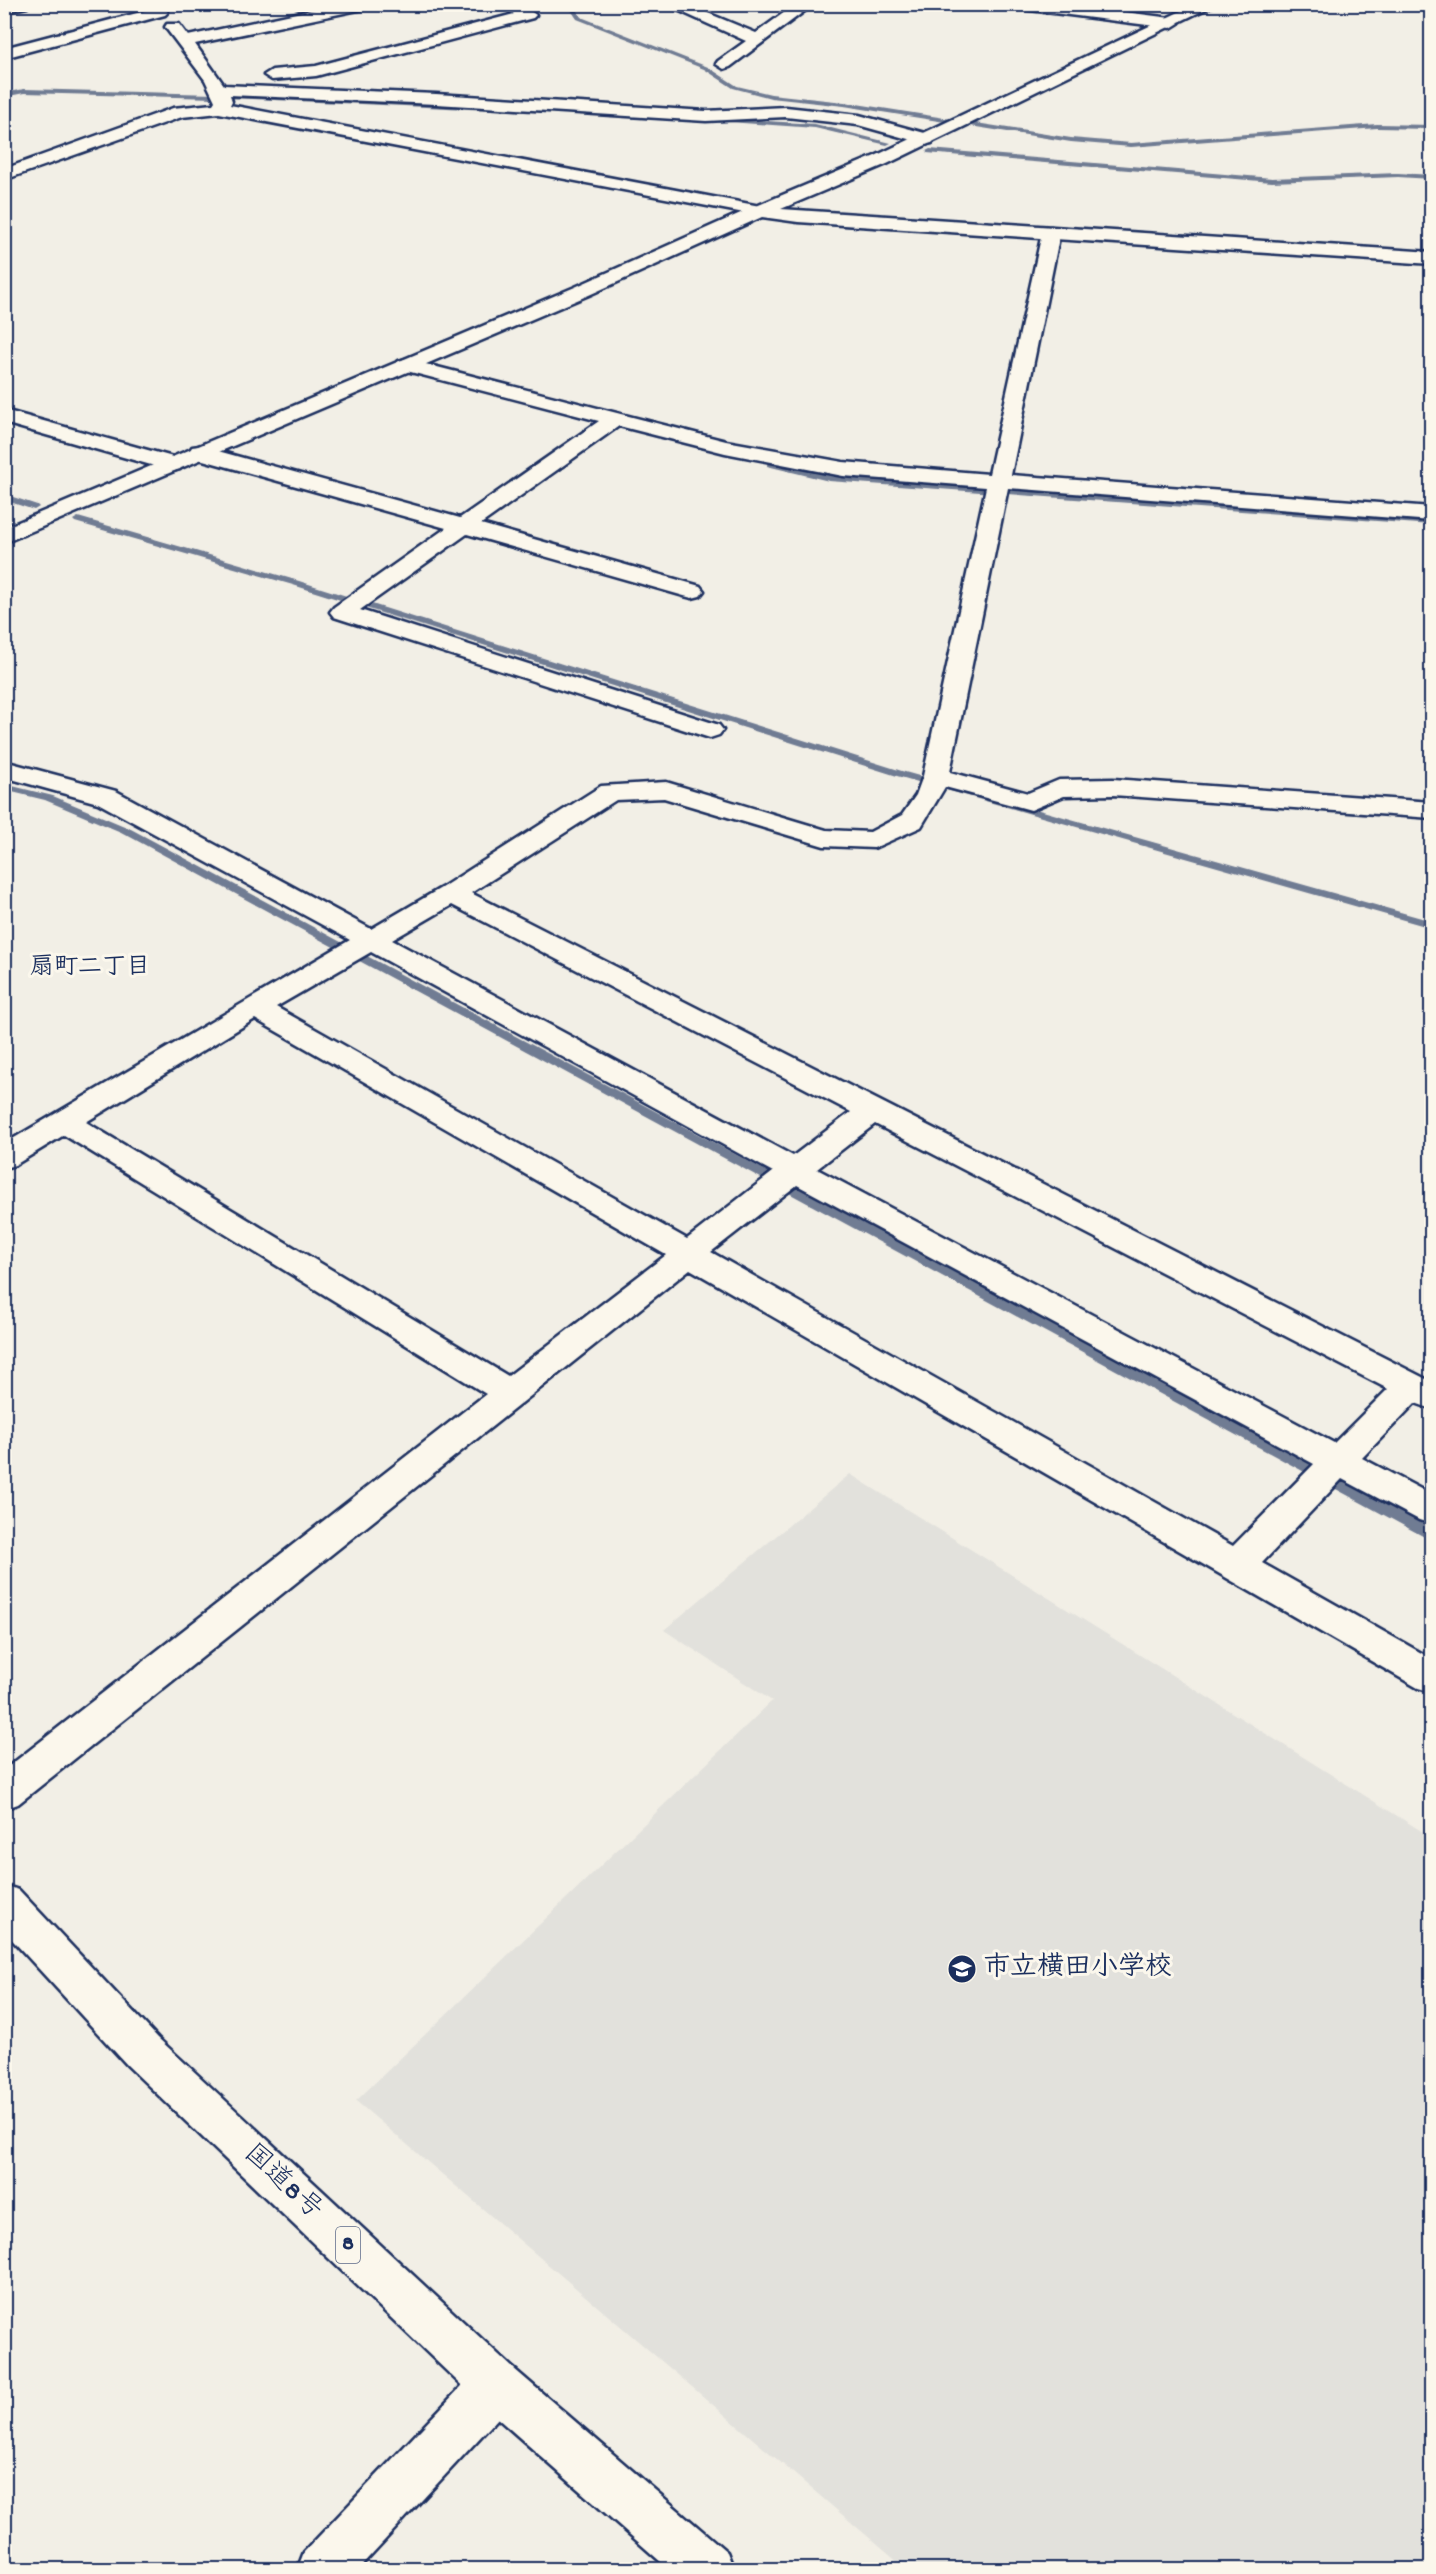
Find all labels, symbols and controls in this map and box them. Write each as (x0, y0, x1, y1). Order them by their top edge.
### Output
district label: 扇町二丁目 (30, 954, 150, 983)
place label: 市立横田小学校 (983, 1952, 1172, 1985)
school or university icon: 市立横田小学校 (946, 1953, 978, 1985)
street label: 国道8号 (236, 2138, 329, 2227)
road number: 8 (336, 2227, 360, 2263)

